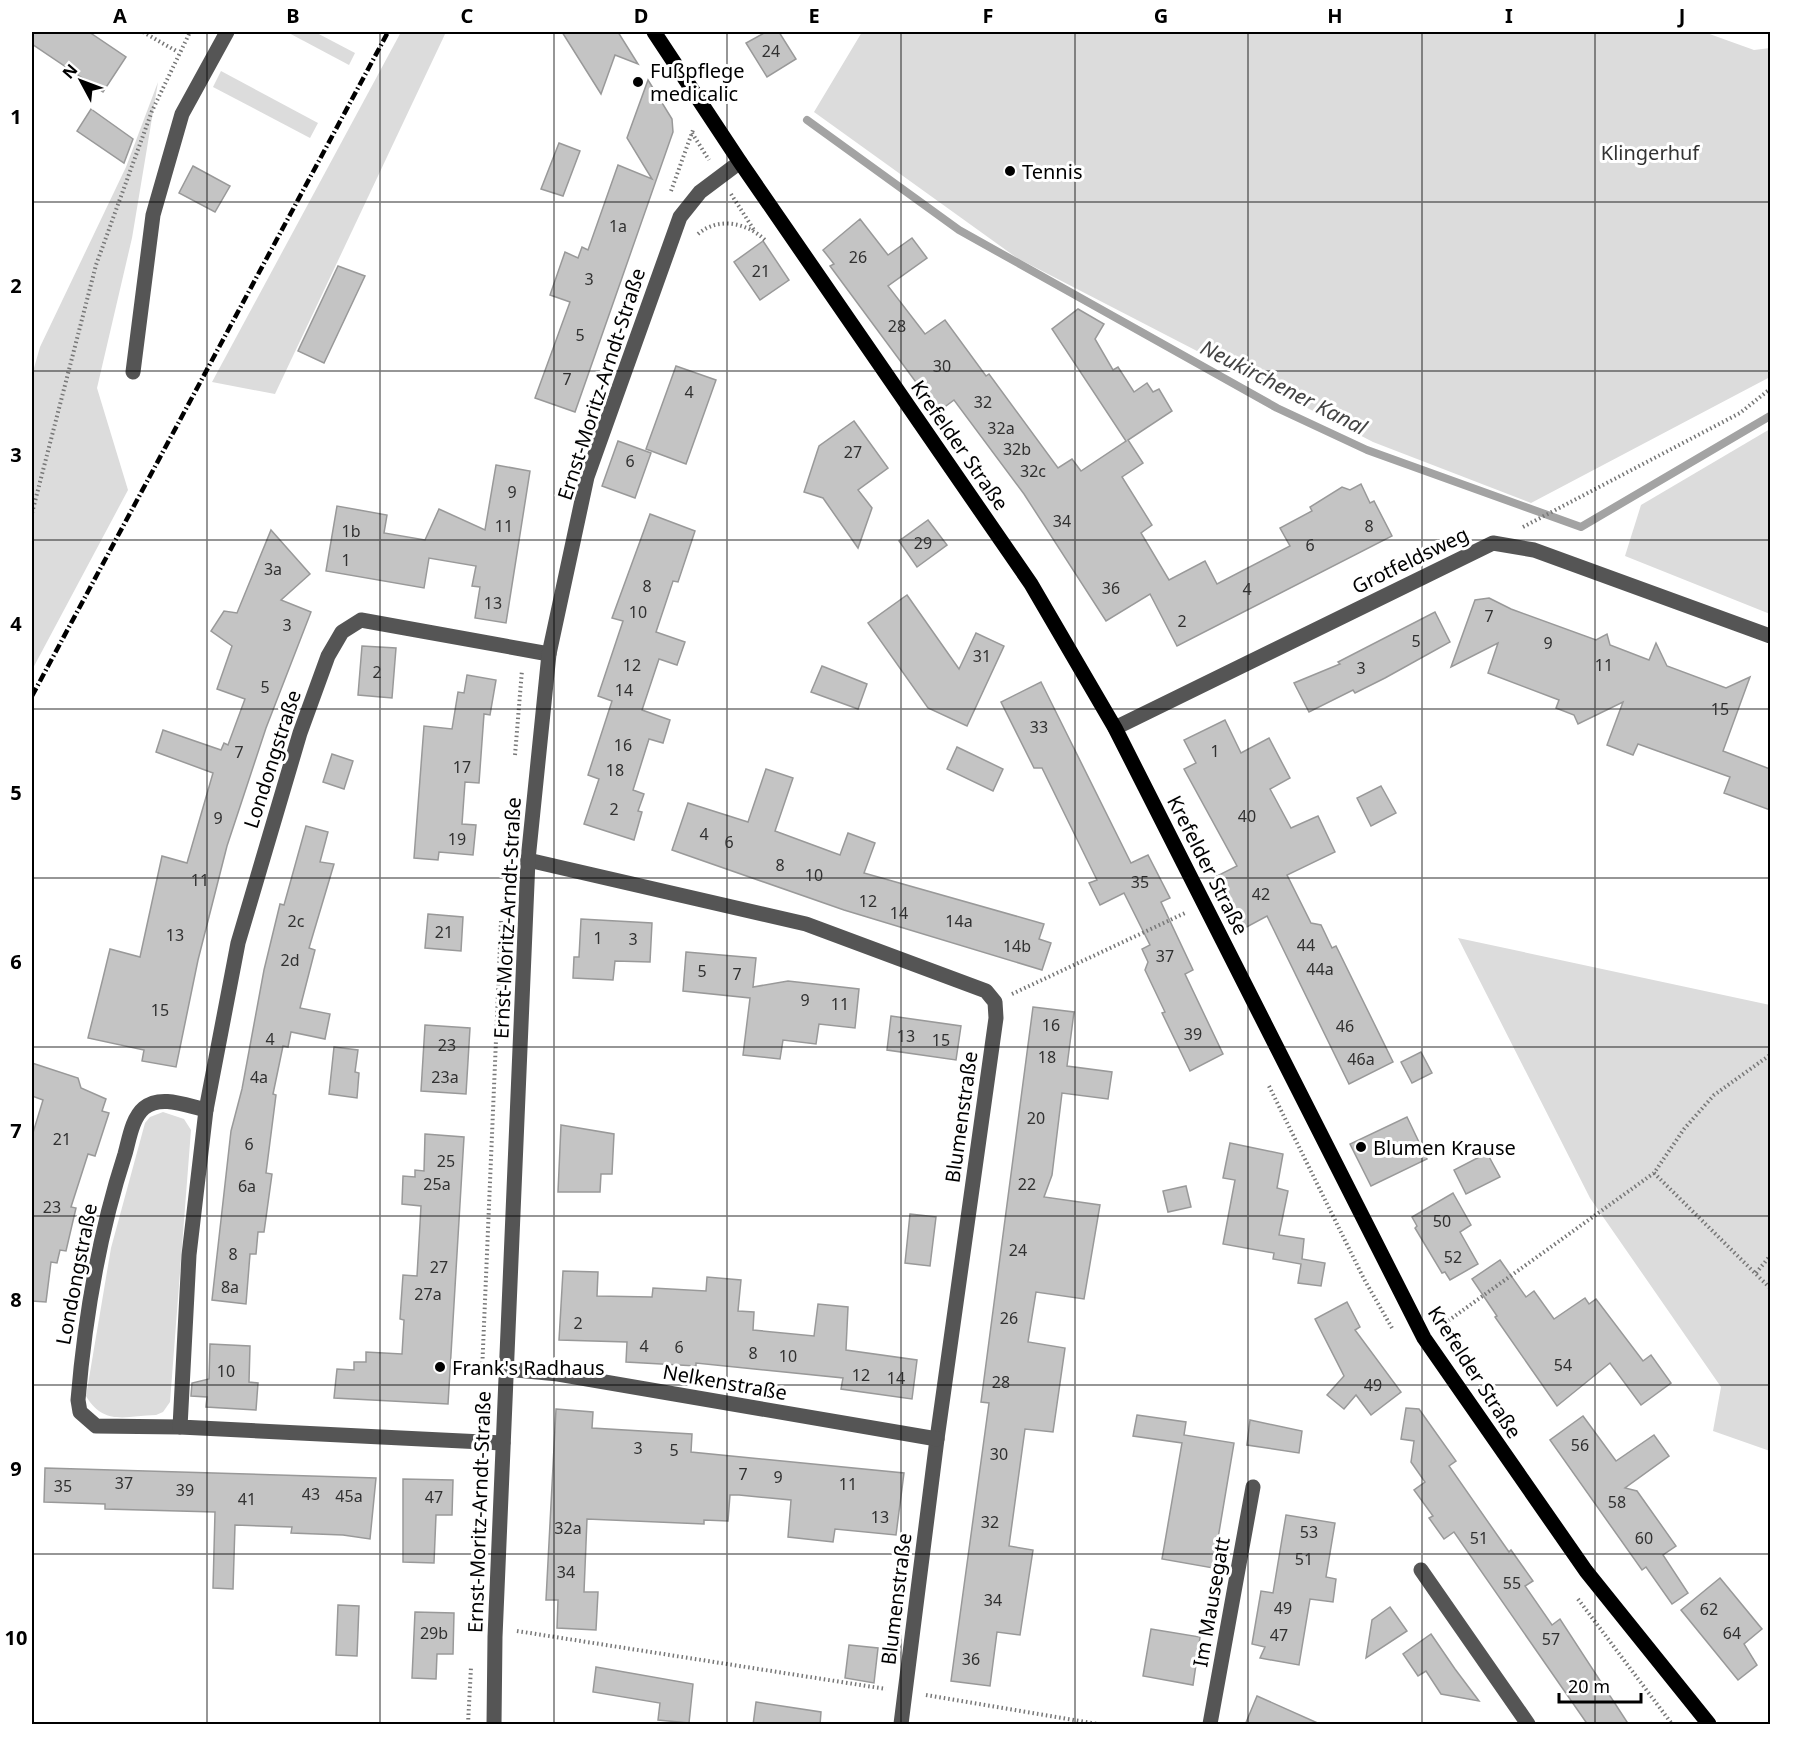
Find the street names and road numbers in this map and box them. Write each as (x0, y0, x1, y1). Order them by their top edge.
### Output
street label: Ernst-Moritz-Arndt-Straße (551, 265, 651, 503)
street label: Krefelder Straße (905, 375, 1015, 515)
street label: Grotfeldsweg (1347, 520, 1473, 600)
street label: Londongstraße (237, 686, 307, 832)
street label: Krefelder Straße (1161, 791, 1255, 939)
street label: Ernst-Moritz-Arndt-Straße (487, 796, 527, 1040)
street label: Blumenstraße (938, 1049, 984, 1185)
street label: Londongstraße (49, 1201, 103, 1347)
street label: Krefelder Straße (1422, 1300, 1528, 1444)
street label: Nelkenstraße (661, 1358, 789, 1406)
street label: Ernst-Moritz-Arndt-Straße (461, 1390, 497, 1634)
street label: Blumenstraße (875, 1532, 917, 1666)
street label: Im Mausegatt (1186, 1535, 1236, 1669)

